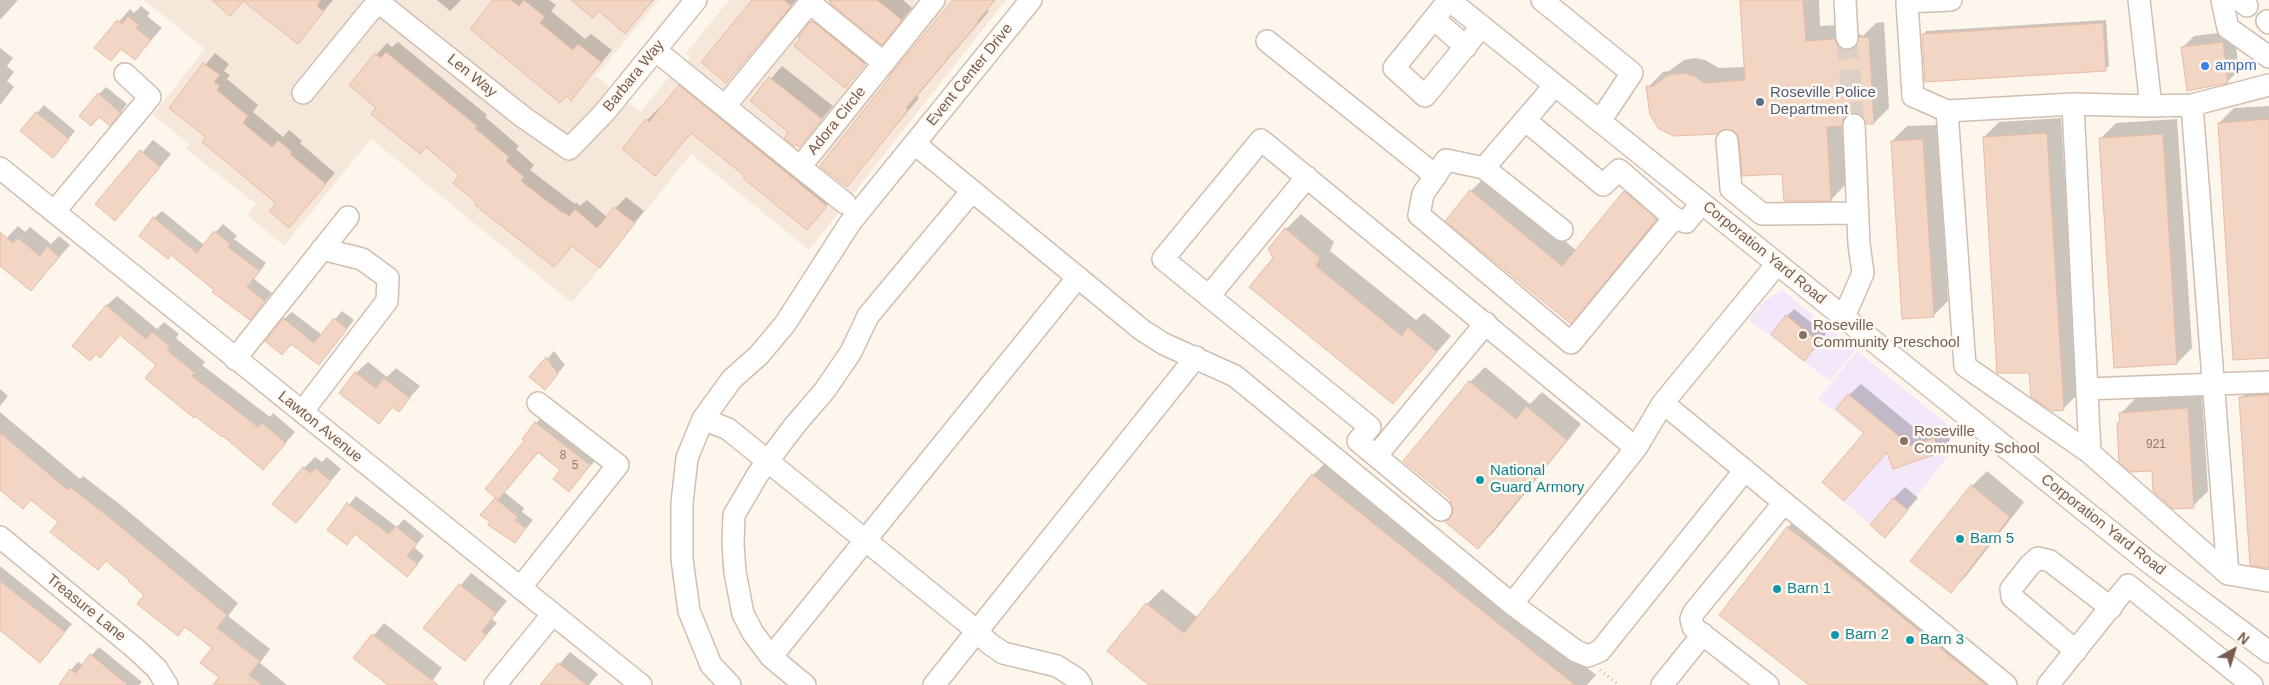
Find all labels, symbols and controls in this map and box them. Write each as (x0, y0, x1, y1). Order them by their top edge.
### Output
street label: Event Center Drive (923, 20, 1017, 130)
street label: Barbara Way (600, 37, 668, 115)
street label: Len Way (444, 51, 500, 101)
place label: ampm (2215, 57, 2257, 75)
marker: ampm (2199, 60, 2211, 72)
street label: Adora Circle (804, 83, 870, 159)
place label: Roseville Police Department (1770, 84, 1876, 119)
marker: Roseville Police Department (1754, 96, 1766, 108)
street label: Corporation Yard Road (1699, 198, 1829, 308)
place label: Roseville Community Preschool (1813, 317, 1960, 352)
marker: Roseville Community Preschool (1797, 329, 1809, 341)
street label: Lawton Avenue (274, 388, 366, 466)
place label: Roseville Community School (1914, 423, 2040, 458)
marker: Roseville Community School (1898, 435, 1910, 447)
house number: 921 (2146, 438, 2166, 452)
house number: 8 (560, 449, 566, 463)
house number: 5 (572, 459, 578, 473)
place label: National Guard Armory (1490, 462, 1584, 497)
street label: Corporation Yard Road (2037, 471, 2169, 579)
marker: National Guard Armory (1474, 474, 1486, 486)
place label: Barn 5 (1970, 530, 2014, 548)
marker: Barn 5 (1954, 533, 1966, 545)
street label: Treasure Lane (43, 570, 129, 646)
place label: Barn 1 (1787, 580, 1831, 598)
marker: Barn 1 (1771, 583, 1783, 595)
north arrow (2209, 625, 2259, 675)
place label: Barn 2 (1845, 626, 1889, 644)
marker: Barn 2 (1829, 629, 1841, 641)
text: N (2234, 629, 2252, 648)
place label: Barn 3 (1920, 631, 1964, 649)
marker: Barn 3 (1904, 634, 1916, 646)

